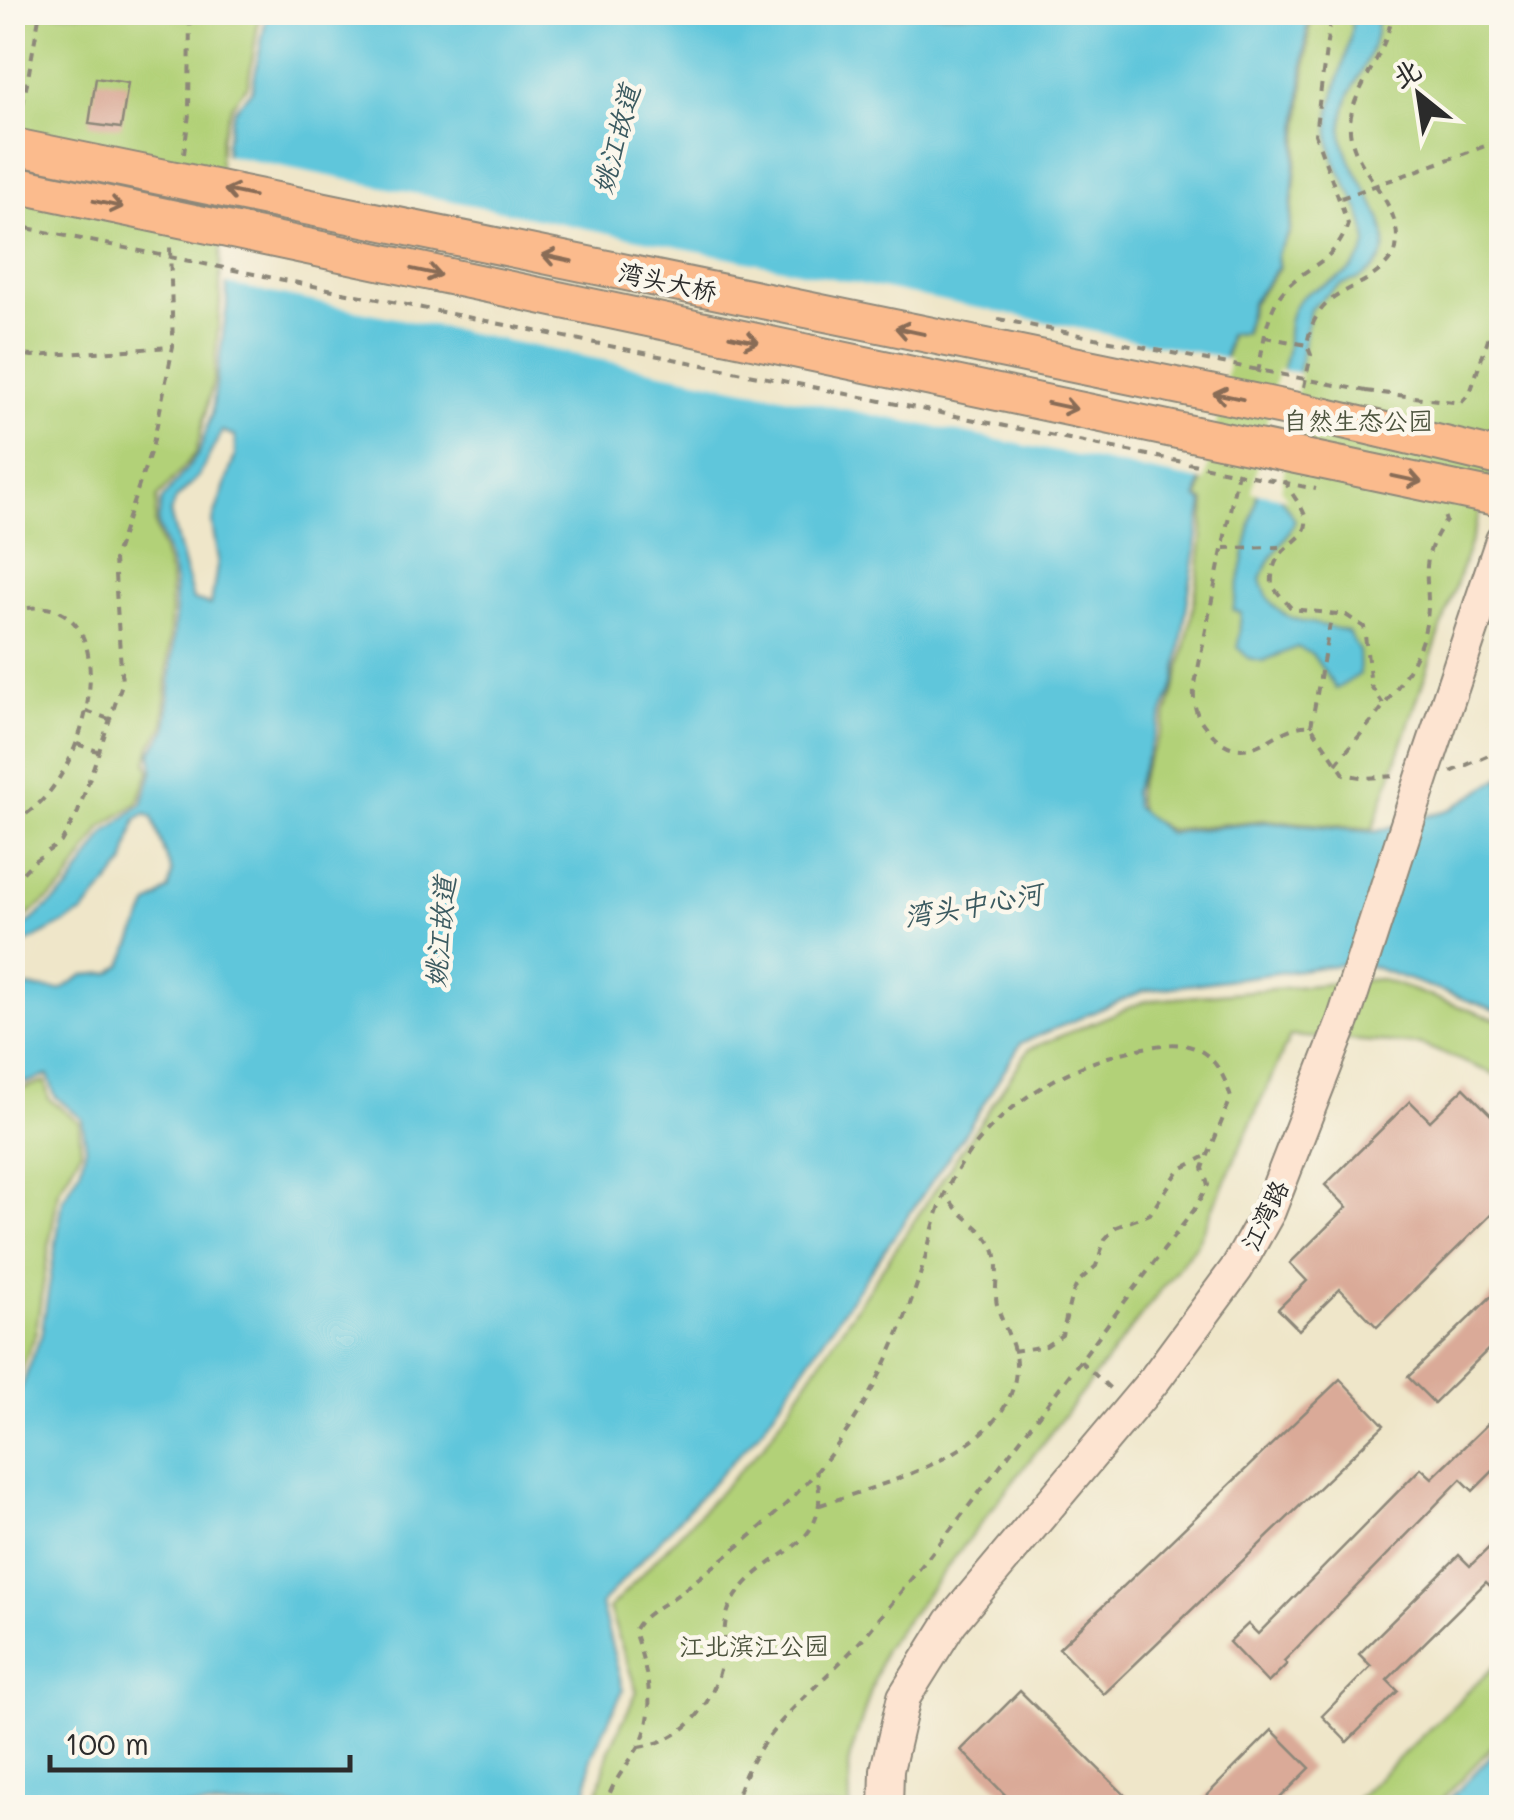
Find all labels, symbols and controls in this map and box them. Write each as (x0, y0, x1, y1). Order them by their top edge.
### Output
north arrow (1369, 45, 1469, 145)
text: 北 (1385, 50, 1427, 95)
water label: 姚江故道 (583, 78, 647, 198)
one-way arrow (224, 182, 256, 201)
one-way arrow (91, 196, 123, 215)
one-way arrow (542, 248, 574, 267)
street label: 湾头大桥 (616, 255, 720, 307)
one-way arrow (409, 263, 441, 282)
one-way arrow (895, 320, 927, 339)
one-way arrow (727, 330, 759, 349)
one-way arrow (1213, 386, 1245, 405)
one-way arrow (1045, 398, 1077, 417)
park label: 自然生态公园 (1283, 404, 1433, 436)
one-way arrow (1390, 471, 1422, 489)
water label: 姚江故道 (416, 873, 462, 989)
water label: 湾头中心河 (901, 873, 1049, 934)
street label: 江湾路 (1233, 1174, 1295, 1256)
park label: 江北滨江公园 (679, 1629, 829, 1661)
scale bar (50, 1710, 350, 1772)
text: 100 m (65, 1723, 149, 1763)

